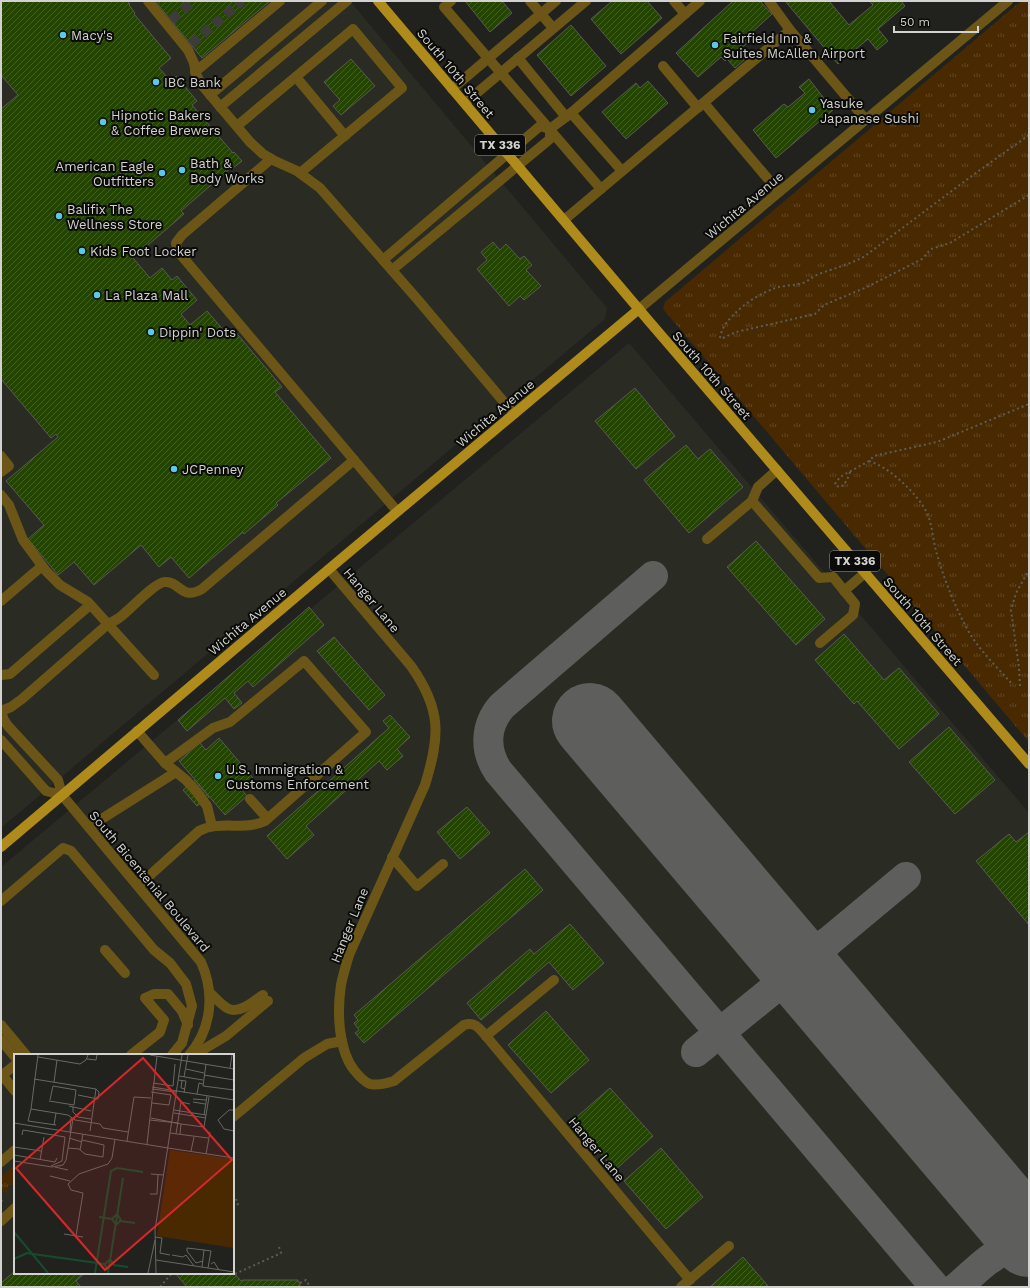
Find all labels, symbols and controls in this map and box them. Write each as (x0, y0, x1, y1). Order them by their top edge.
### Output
scale bar (894, 8, 978, 34)
text: 50 m (900, 15, 930, 29)
street label: South 10th Street (414, 26, 498, 121)
place label: Macy's (71, 28, 113, 43)
marker: Macy's (58, 30, 68, 40)
place label: Fairfield Inn & Suites McAllen Airport (723, 31, 865, 61)
marker: Fairfield Inn & Suites McAllen Airport (710, 40, 720, 50)
place label: IBC Bank (164, 75, 222, 90)
marker: IBC Bank (151, 77, 161, 87)
place label: Yasuke Japanese Sushi (820, 96, 919, 126)
marker: Yasuke Japanese Sushi (807, 105, 817, 115)
place label: Hipnotic Bakers & Coffee Brewers (111, 108, 221, 138)
marker: Hipnotic Bakers & Coffee Brewers (98, 117, 108, 127)
road number: TX 336 (475, 135, 525, 155)
place label: Bath & Body Works (190, 156, 264, 186)
place label: American Eagle Outfitters (56, 159, 154, 189)
marker: Bath & Body Works (177, 165, 187, 175)
marker: American Eagle Outfitters (157, 168, 167, 178)
street label: Wichita Avenue (702, 168, 786, 242)
place label: Balifix The Wellness Store (67, 202, 162, 232)
marker: Balifix The Wellness Store (54, 211, 64, 221)
place label: Kids Foot Locker (90, 244, 197, 259)
marker: Kids Foot Locker (77, 246, 87, 256)
place label: La Plaza Mall (105, 288, 188, 303)
marker: La Plaza Mall (92, 290, 102, 300)
place label: Dippin' Dots (159, 325, 236, 340)
marker: Dippin' Dots (146, 327, 156, 337)
street label: South 10th Street (669, 328, 754, 423)
street label: Wichita Avenue (453, 376, 537, 450)
place label: JCPenney (182, 462, 244, 477)
marker: JCPenney (169, 464, 179, 474)
road number: TX 336 (830, 551, 880, 571)
street label: Hanger Lane (340, 565, 403, 636)
street label: South 10th Street (880, 574, 965, 669)
street label: Wichita Avenue (205, 584, 289, 658)
place label: U.S. Immigration & Customs Enforcement (226, 762, 369, 792)
marker: U.S. Immigration & Customs Enforcement (213, 771, 223, 781)
street label: South Bicentenial Boulevard (86, 808, 213, 955)
street label: Hanger Lane (328, 886, 371, 965)
inset map (14, 1054, 234, 1274)
street label: Hanger Lane (565, 1114, 628, 1185)

